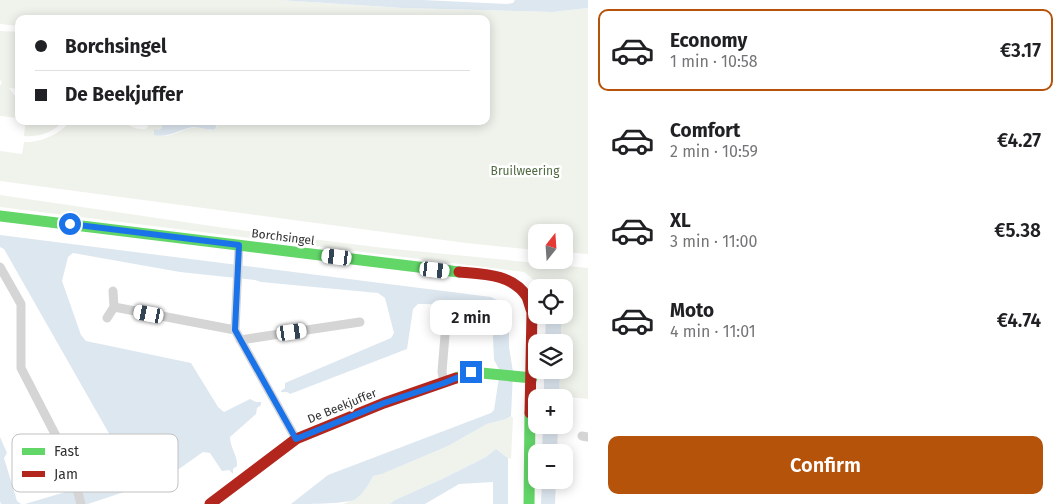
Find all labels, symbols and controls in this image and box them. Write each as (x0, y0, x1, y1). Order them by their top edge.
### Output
icon: car (610, 28, 655, 73)
text: Economy (670, 29, 747, 52)
text: Borchsingel (65, 35, 167, 58)
text: €3.17 (1000, 39, 1041, 62)
text: 1 min · 10:58 (670, 52, 758, 71)
text: De Beekjuffer (65, 83, 183, 106)
icon: car (610, 118, 655, 163)
text: Comfort (670, 119, 740, 142)
text: €4.27 (997, 129, 1041, 152)
text: 2 min · 10:59 (670, 142, 758, 161)
park label: Bruilweering (491, 164, 560, 178)
icon: car (610, 208, 655, 253)
text: XL (670, 209, 691, 232)
route start (59, 213, 81, 235)
text: €5.38 (994, 219, 1041, 242)
north arrow (528, 224, 572, 269)
map controls (528, 224, 573, 489)
street label: Borchsingel (251, 226, 316, 248)
text: 3 min · 11:00 (670, 232, 757, 251)
car (321, 248, 352, 266)
car (419, 261, 450, 279)
button: locate (528, 279, 573, 324)
icon: car (610, 298, 655, 343)
text: Moto (670, 299, 714, 322)
callout: 2 min (430, 300, 512, 334)
car (132, 304, 165, 324)
text: 2 min (451, 308, 491, 327)
text: €4.74 (997, 309, 1041, 332)
car (276, 322, 307, 342)
text: 4 min · 11:01 (670, 322, 756, 341)
button: layers (528, 334, 573, 379)
route end (460, 361, 482, 383)
street label: De Beekjuffer (305, 386, 379, 426)
button: + (528, 389, 573, 434)
legend (12, 434, 178, 492)
button: Confirm (608, 436, 1043, 494)
text: Fast (54, 443, 80, 460)
button: − (528, 444, 573, 489)
text: Jam (54, 466, 78, 483)

